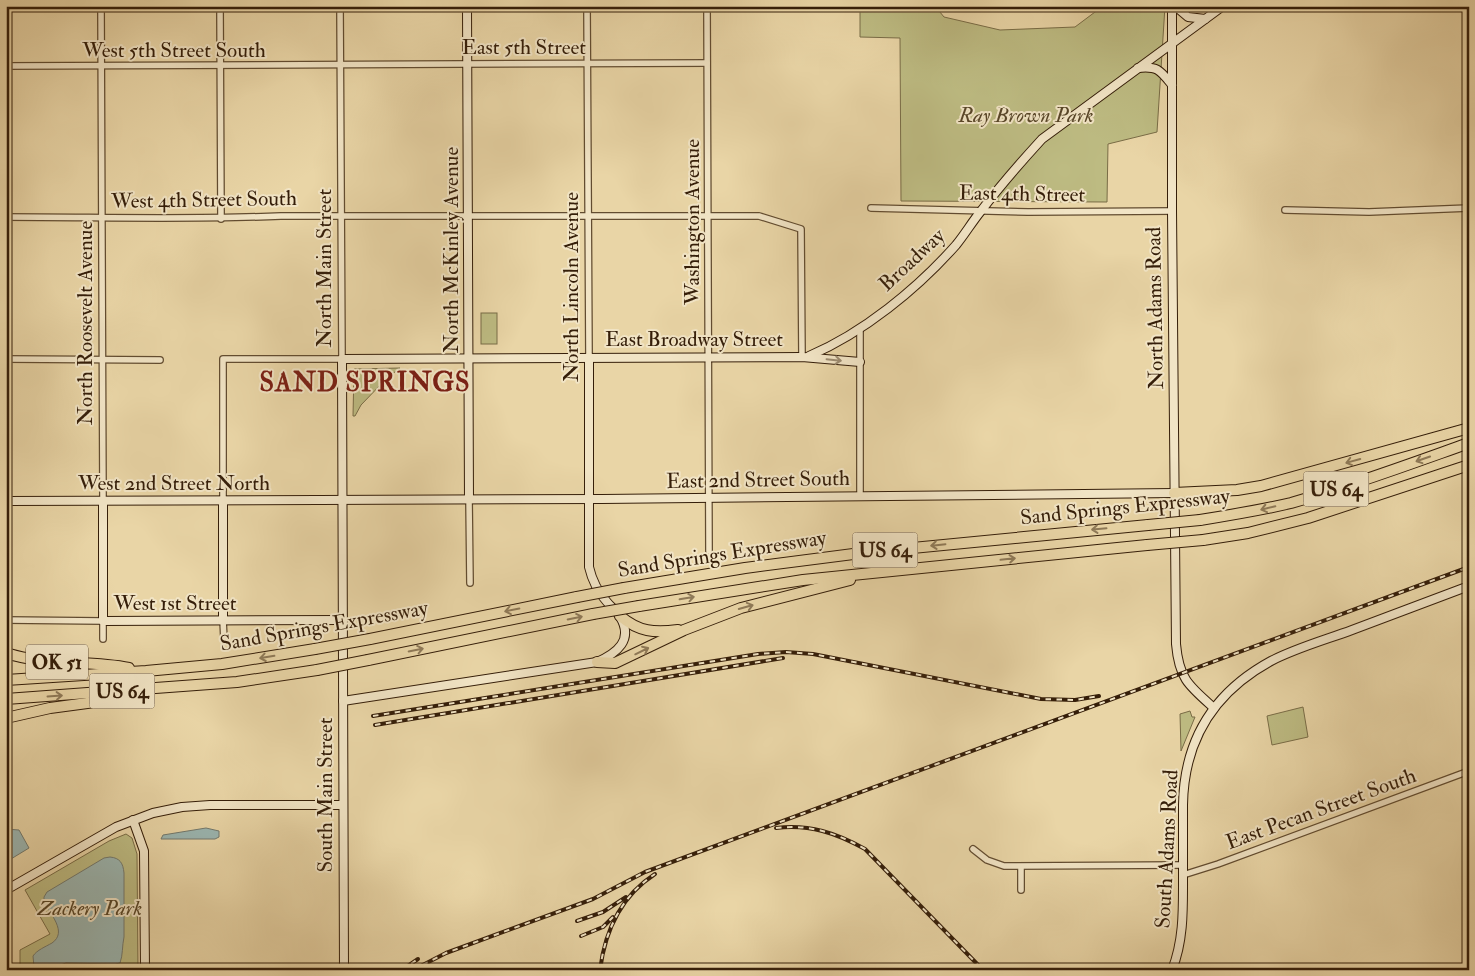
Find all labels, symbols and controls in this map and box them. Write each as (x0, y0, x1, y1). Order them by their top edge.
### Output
street label: East 5th Street (462, 34, 586, 61)
street label: West 5th Street South (81, 37, 266, 64)
park label: Ray Brown Park (958, 102, 1093, 129)
street label: Washington Avenue (679, 139, 706, 306)
street label: North McKinley Avenue (438, 147, 465, 353)
street label: East 4th Street (959, 179, 1086, 209)
street label: West 4th Street South (110, 185, 297, 215)
street label: North Main Street (311, 188, 338, 347)
street label: North Lincoln Avenue (558, 192, 585, 382)
street label: North Roosevelt Avenue (72, 221, 99, 425)
street label: Broadway (873, 222, 951, 297)
street label: North Adams Road (1140, 226, 1170, 390)
street label: East Broadway Street (605, 326, 783, 353)
one-way arrow (825, 355, 841, 365)
district label: SAND SPRINGS (260, 367, 470, 399)
one-way arrow (1415, 455, 1431, 465)
one-way arrow (1346, 457, 1362, 466)
street label: East 2nd Street South (666, 465, 850, 495)
street label: West 2nd Street North (77, 470, 270, 497)
road number: US 64 (1304, 472, 1368, 506)
street label: Sand Springs Expressway (1019, 482, 1232, 531)
one-way arrow (1260, 504, 1276, 513)
street label: Sand Springs Expressway (616, 524, 829, 584)
one-way arrow (1092, 525, 1108, 534)
road number: US 64 (852, 532, 918, 568)
one-way arrow (930, 540, 946, 550)
one-way arrow (1000, 554, 1016, 564)
street label: West 1st Street (112, 590, 237, 617)
one-way arrow (679, 592, 695, 602)
street label: Sand Springs Expressway (218, 594, 431, 658)
one-way arrow (737, 601, 753, 611)
one-way arrow (504, 606, 520, 616)
one-way arrow (567, 613, 583, 622)
road number: OK 51 (26, 644, 88, 680)
one-way arrow (408, 645, 424, 654)
one-way arrow (634, 646, 649, 655)
one-way arrow (259, 652, 275, 662)
road number: US 64 (90, 674, 154, 708)
one-way arrow (47, 692, 63, 701)
street label: South Main Street (312, 717, 339, 873)
street label: East Pecan Street South (1222, 762, 1420, 856)
street label: South Adams Road (1149, 768, 1185, 929)
park label: Zackery Park (37, 895, 142, 922)

